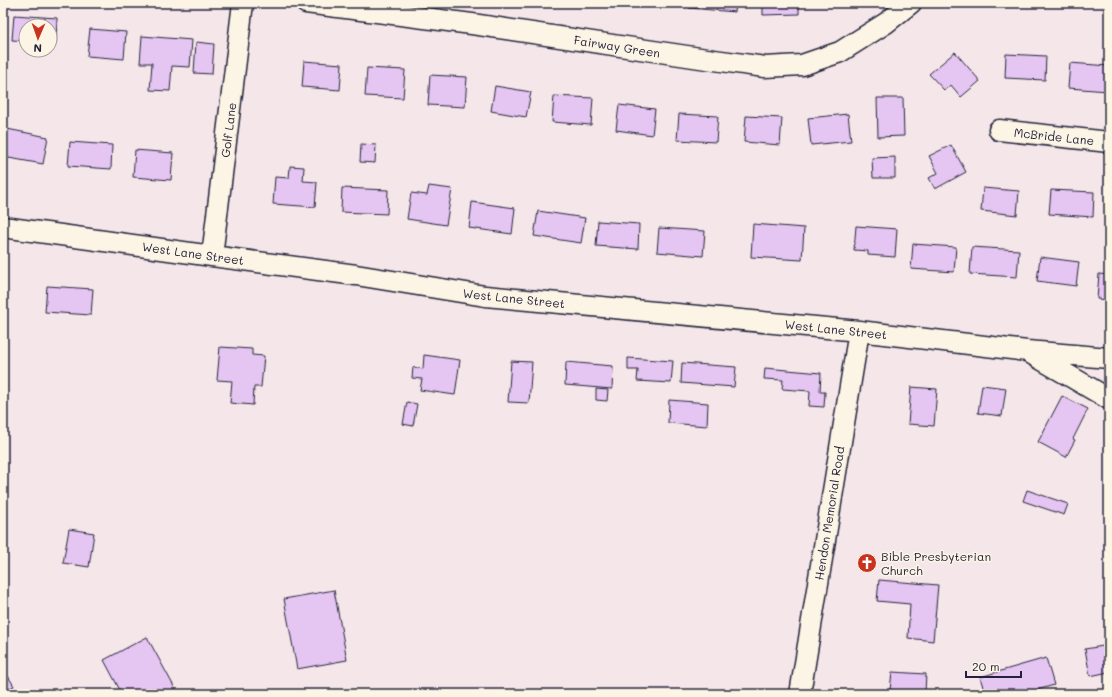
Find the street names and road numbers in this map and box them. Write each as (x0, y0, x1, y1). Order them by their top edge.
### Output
street label: Fairway Green (573, 31, 661, 61)
street label: Golf Lane (217, 102, 239, 158)
street label: McBride Lane (1013, 124, 1095, 148)
street label: West Lane Street (141, 238, 245, 268)
street label: West Lane Street (462, 285, 566, 311)
street label: West Lane Street (784, 316, 888, 342)
street label: Hendon Memorial Road (811, 444, 848, 581)

